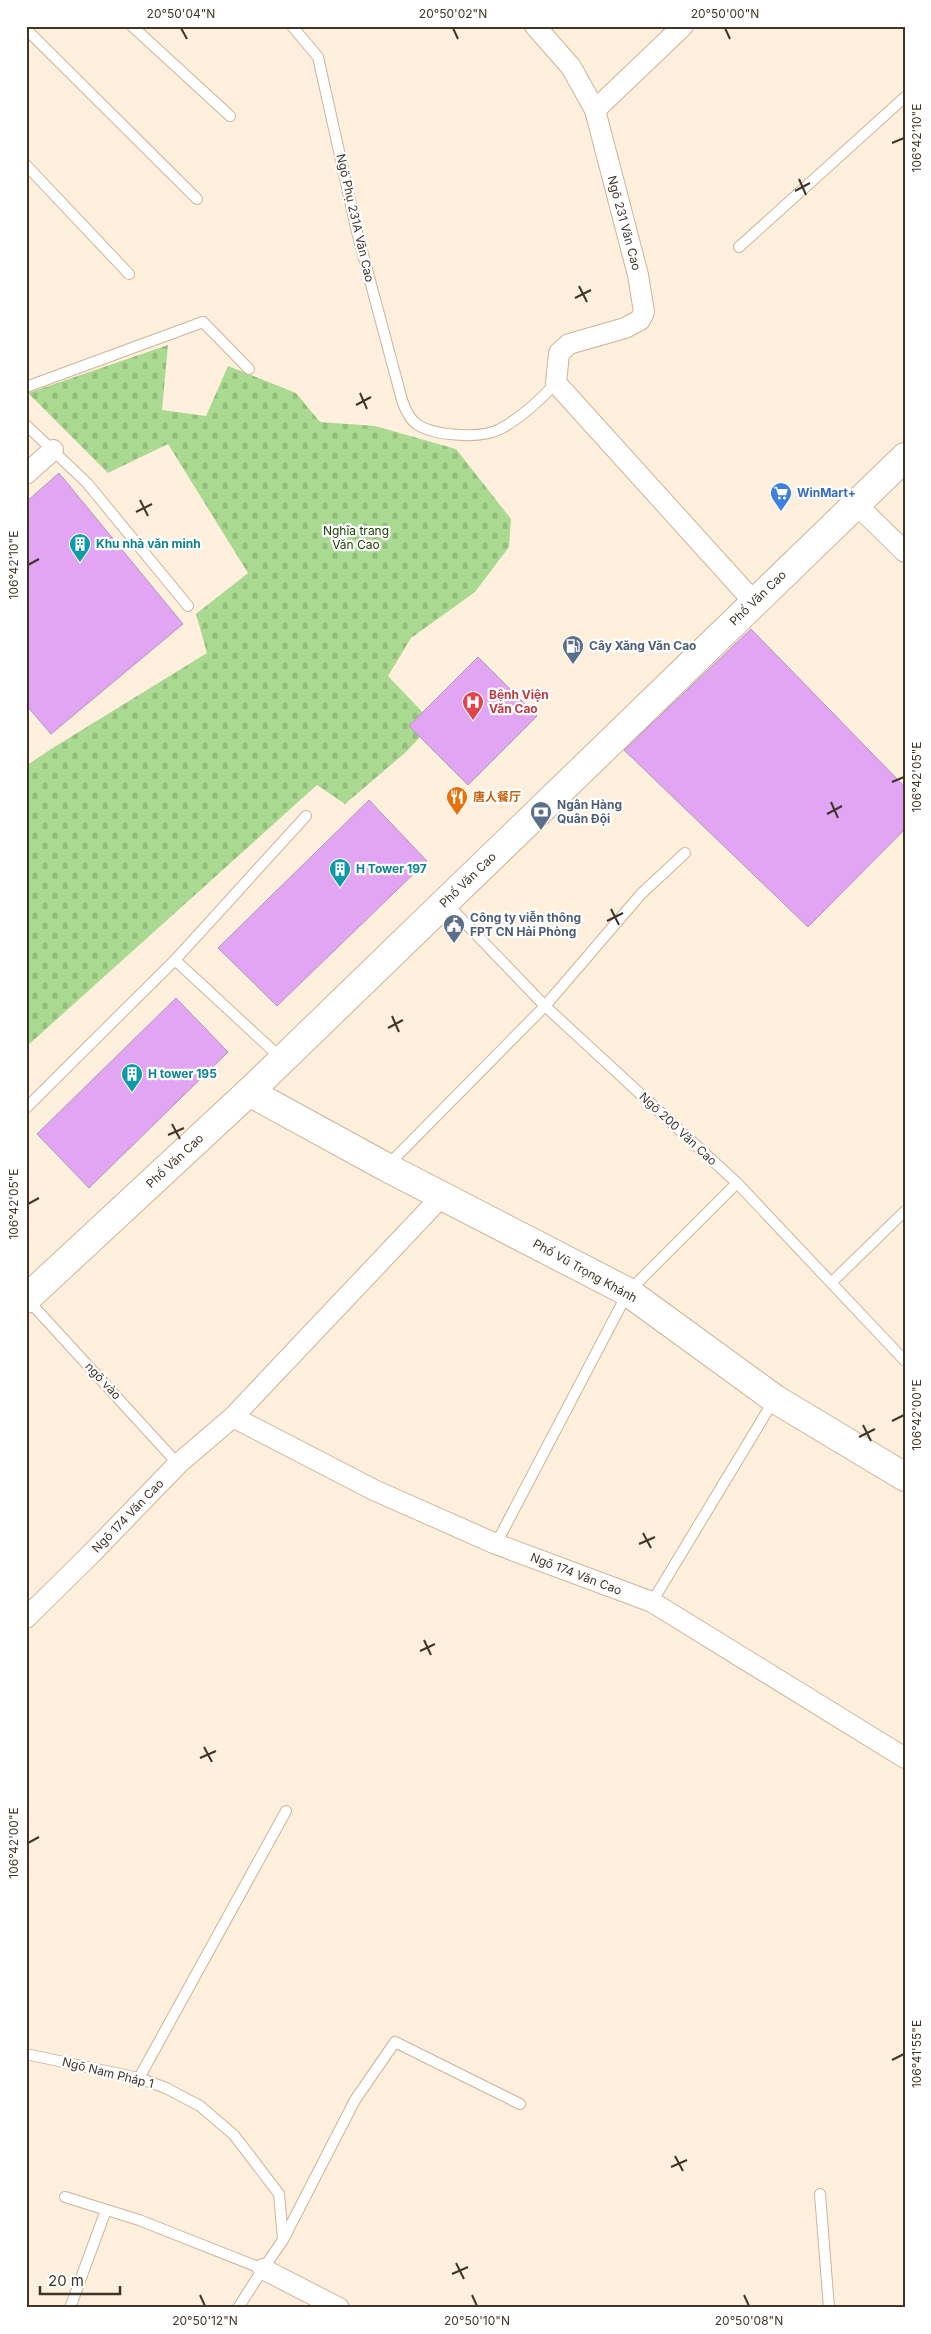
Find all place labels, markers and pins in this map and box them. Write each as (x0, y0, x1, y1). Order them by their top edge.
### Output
supermarket icon: WinMart+ (769, 481, 793, 512)
place label: WinMart+ (797, 485, 856, 500)
building icon: Khu nhà văn minh (68, 532, 92, 563)
place label: Khu nhà văn minh (96, 536, 201, 551)
fuel station icon: Cây Xăng Văn Cao (561, 634, 585, 665)
place label: Cây Xăng Văn Cao (589, 638, 696, 653)
place label: Bệnh Viện Văn Cao (489, 687, 549, 716)
hospital icon: Bệnh Viện Văn Cao (461, 690, 485, 721)
restaurant icon: 唐人餐厅 (445, 785, 469, 816)
place label: 唐人餐厅 (473, 789, 521, 804)
place label: Ngân Hàng Quân Đội (557, 797, 622, 826)
bank icon: Ngân Hàng Quân Đội (529, 800, 553, 831)
building icon: H Tower 197 (328, 857, 352, 888)
place label: H Tower 197 (356, 861, 427, 876)
place label: Công ty viễn thông FPT CN Hải Phòng (470, 910, 581, 939)
public building icon: Công ty viễn thông FPT CN Hải Phòng (442, 913, 466, 944)
building icon: H tower 195 (120, 1062, 144, 1093)
place label: H tower 195 (148, 1066, 217, 1081)

